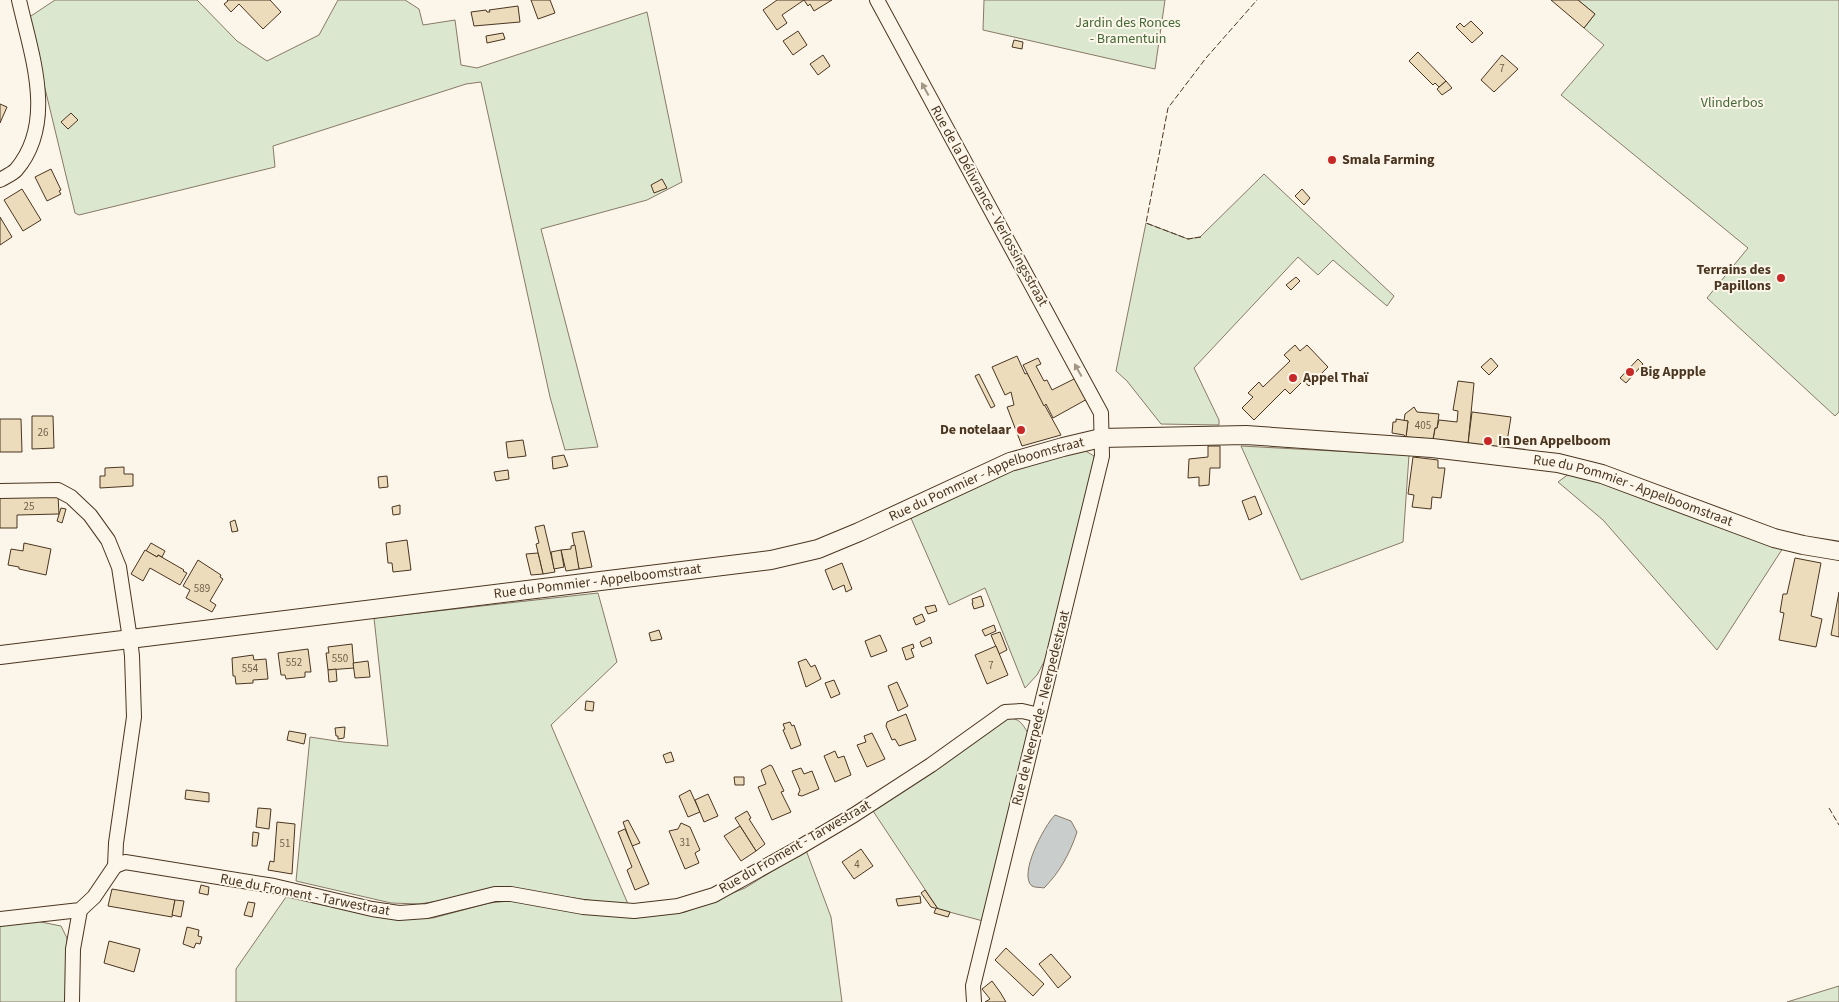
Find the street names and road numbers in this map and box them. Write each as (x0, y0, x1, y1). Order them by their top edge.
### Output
street label: Rue de la Délivrance - Verlossingsstraat (925, 102, 1053, 310)
street label: Rue du Pommier - Appelboomstraat (886, 432, 1086, 527)
street label: Rue du Pommier - Appelboomstraat (1532, 450, 1736, 532)
street label: Rue du Pommier - Appelboomstraat (493, 559, 703, 604)
street label: Rue de Neerpede - Neerpedestraat (1007, 608, 1075, 808)
street label: Rue du Froment - Tarwestraat (715, 795, 875, 899)
street label: Rue du Froment - Tarwestraat (218, 869, 392, 921)

